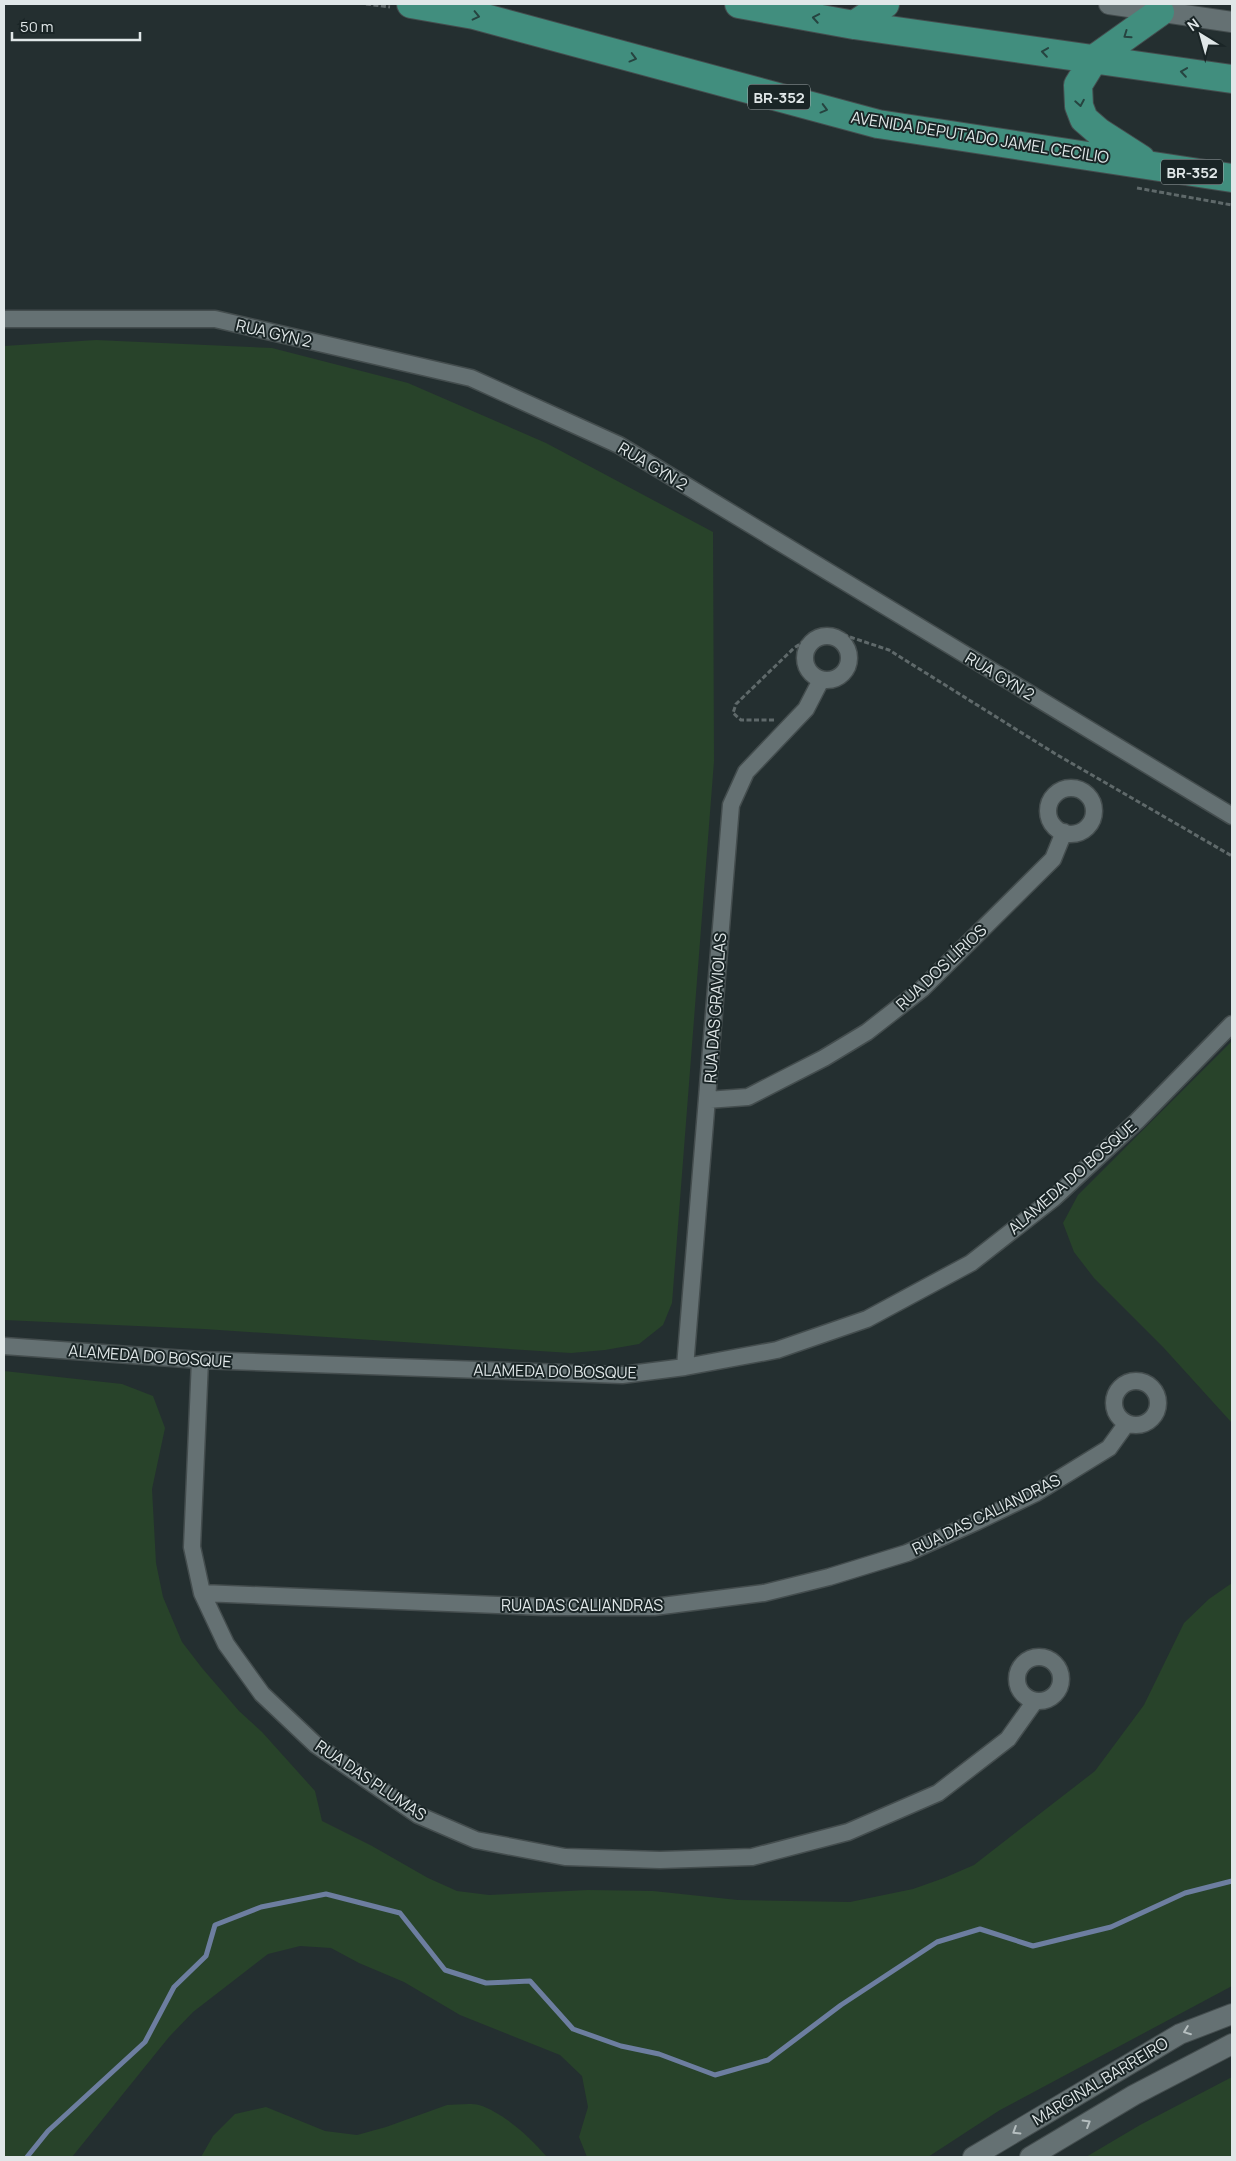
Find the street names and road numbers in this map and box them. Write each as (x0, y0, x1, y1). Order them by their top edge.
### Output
road number: BR-352 (748, 84, 810, 110)
street label: AVENIDA DEPUTADO JAMEL CECILIO (849, 106, 1111, 168)
road number: BR-352 (1161, 160, 1223, 184)
street label: RUA GYN 2 (234, 314, 314, 352)
street label: RUA GYN 2 (614, 437, 692, 495)
street label: RUA GYN 2 (961, 647, 1039, 705)
street label: RUA DOS LÍRIOS (891, 919, 991, 1015)
street label: RUA DAS GRAVIOLAS (699, 932, 731, 1084)
street label: ALAMEDA DO BOSQUE (1003, 1115, 1141, 1239)
street label: ALAMEDA DO BOSQUE (68, 1339, 232, 1373)
street label: ALAMEDA DO BOSQUE (473, 1359, 637, 1383)
street label: RUA DAS CALIANDRAS (908, 1468, 1064, 1559)
street label: RUA DAS CALIANDRAS (501, 1594, 663, 1616)
street label: RUA DAS PLUMAS (311, 1735, 431, 1825)
street label: MARGINAL BARREIRO (1028, 2031, 1172, 2130)

